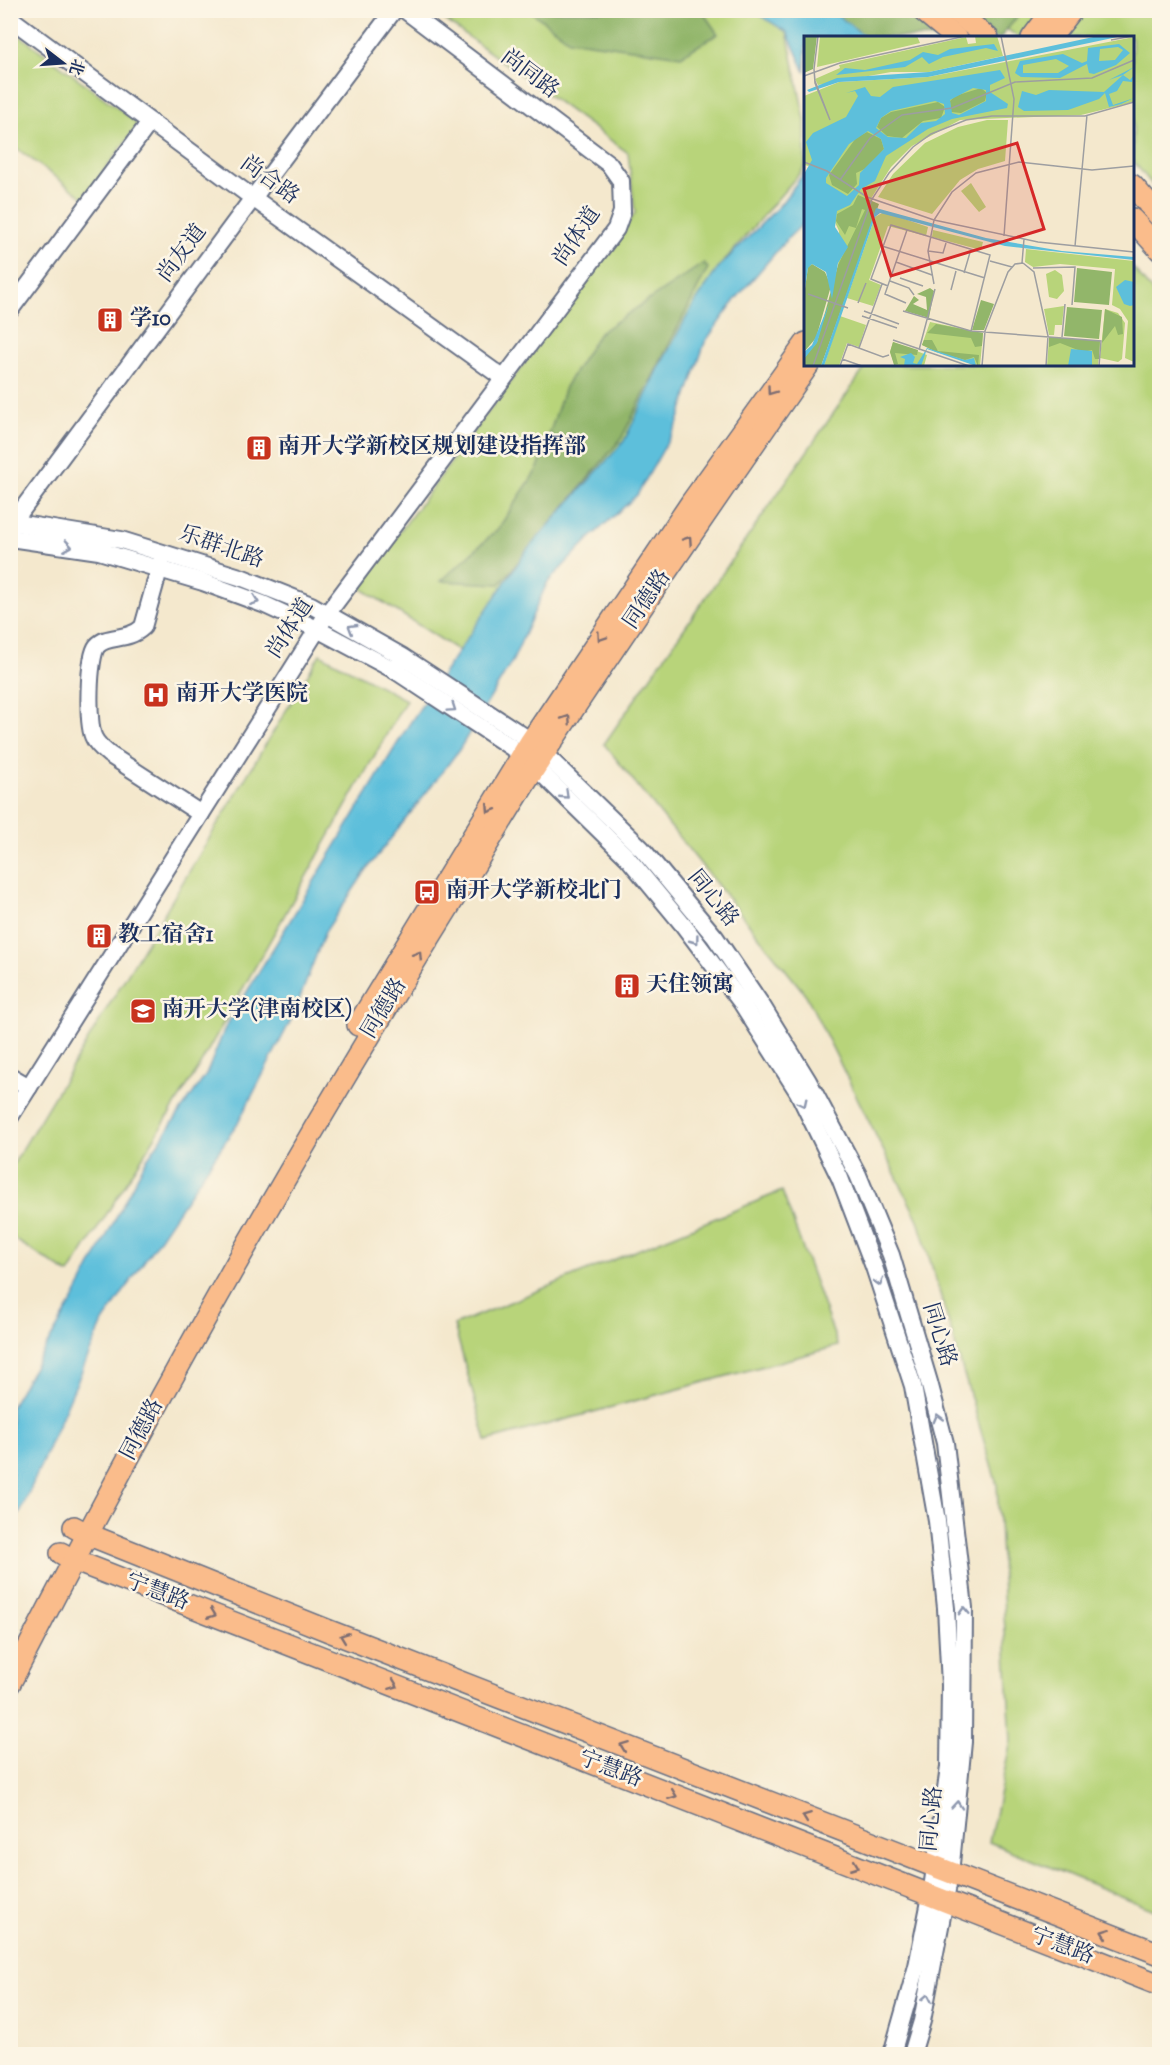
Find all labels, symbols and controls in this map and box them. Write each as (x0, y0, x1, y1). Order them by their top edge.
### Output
north arrow (33, 33, 93, 93)
inset map (804, 36, 1134, 366)
street label: 尚同路 (493, 42, 565, 108)
text: 北 (62, 56, 88, 78)
street label: 尚合路 (233, 149, 305, 213)
street label: 尚体道 (546, 201, 610, 273)
street label: 尚友道 (150, 218, 216, 290)
place label: 学10 (130, 304, 171, 336)
building icon: 学10 (95, 305, 125, 335)
one-way arrow (768, 384, 779, 395)
place label: 南开大学新校区规划建设指挥部 (278, 432, 586, 464)
building icon: 南开大学新校区规划建设指挥部 (244, 433, 274, 463)
street label: 乐群北路 (174, 519, 268, 577)
one-way arrow (681, 536, 692, 547)
one-way arrow (63, 539, 73, 552)
street label: 同德路 (616, 564, 680, 636)
street label: 尚体道 (260, 593, 322, 665)
one-way arrow (249, 594, 260, 607)
one-way arrow (348, 623, 358, 635)
one-way arrow (597, 631, 608, 642)
place label: 南开大学医院 (176, 679, 308, 711)
hospital icon: 南开大学医院 (141, 680, 171, 710)
one-way arrow (445, 701, 456, 712)
one-way arrow (560, 715, 572, 725)
one-way arrow (559, 788, 569, 799)
one-way arrow (486, 803, 498, 813)
street label: 同心路 (679, 863, 745, 935)
place label: 南开大学新校北门 (446, 876, 622, 908)
bus stop icon: 南开大学新校北门 (412, 877, 442, 907)
place label: 教工宿舍1 (118, 920, 214, 952)
building icon: 教工宿舍1 (84, 921, 114, 951)
one-way arrow (688, 934, 699, 945)
one-way arrow (411, 951, 423, 961)
place label: 天住领寓 (646, 970, 734, 1002)
building icon: 天住领寓 (612, 971, 642, 1001)
street label: 同德路 (354, 972, 416, 1046)
place label: 南开大学(津南校区) (162, 995, 352, 1027)
school or university icon: 南开大学(津南校区) (128, 996, 158, 1026)
one-way arrow (795, 1096, 807, 1107)
one-way arrow (872, 1276, 885, 1287)
street label: 同心路 (913, 1299, 963, 1371)
street label: 同德路 (113, 1393, 173, 1467)
one-way arrow (933, 1413, 945, 1424)
street label: 宁慧路 (120, 1566, 194, 1620)
one-way arrow (958, 1606, 970, 1615)
one-way arrow (206, 1607, 217, 1619)
one-way arrow (340, 1632, 351, 1644)
one-way arrow (388, 1678, 399, 1690)
one-way arrow (619, 1741, 630, 1753)
street label: 宁慧路 (573, 1743, 647, 1797)
street label: 同心路 (914, 1785, 952, 1853)
one-way arrow (667, 1788, 678, 1800)
one-way arrow (950, 1801, 963, 1810)
one-way arrow (801, 1811, 812, 1824)
one-way arrow (848, 1859, 859, 1871)
street label: 宁慧路 (1025, 1920, 1099, 1974)
one-way arrow (1100, 1928, 1111, 1940)
one-way arrow (920, 1993, 933, 2003)

